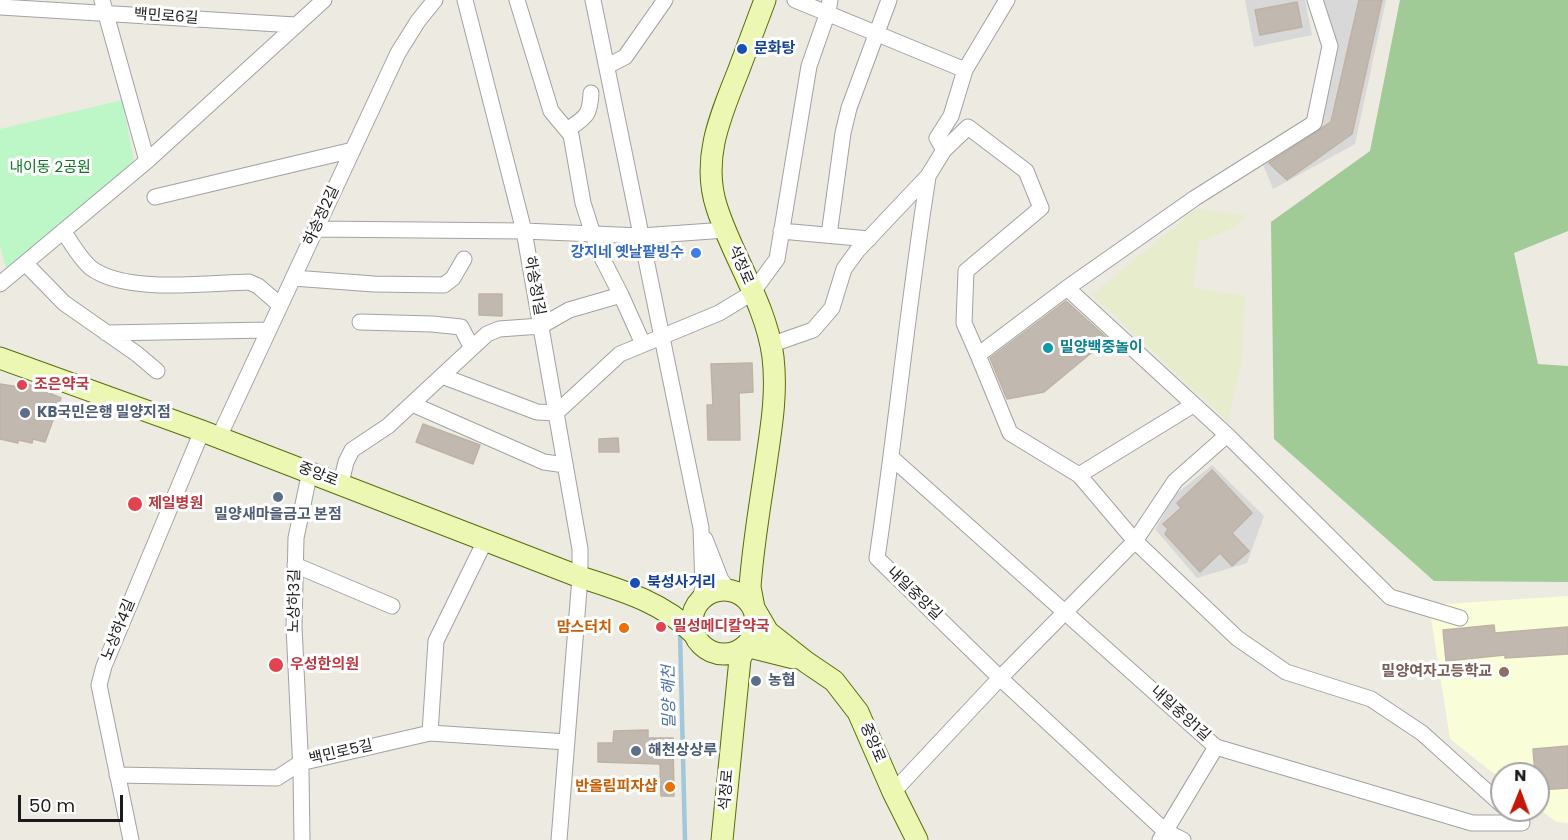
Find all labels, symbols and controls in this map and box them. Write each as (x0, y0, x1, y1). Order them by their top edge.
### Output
street label: 백민로6길 (133, 6, 199, 28)
place label: 문화탕 (754, 40, 795, 58)
marker: 문화탕 (735, 42, 749, 56)
park label: 내이동 2공원 (9, 159, 91, 177)
street label: 하송정2길 (300, 183, 344, 249)
street label: 석정로 (724, 242, 756, 288)
place label: 강지네 옛날팥빙수 (570, 244, 684, 262)
marker: 강지네 옛날팥빙수 (689, 246, 703, 260)
street label: 하송정1길 (520, 255, 548, 317)
place label: 밀양백중놀이 (1060, 339, 1143, 357)
marker: 밀양백중놀이 (1041, 341, 1055, 355)
place label: 조은약국 (34, 376, 89, 394)
marker: 조은약국 (15, 378, 29, 392)
place label: KB국민은행 밀양지점 (37, 404, 171, 422)
marker: KB국민은행 밀양지점 (18, 406, 32, 420)
street label: 중앙로 (295, 459, 341, 491)
marker: 밀양새마을금고 본점 (271, 490, 285, 504)
marker: 제일병원 (126, 495, 144, 513)
place label: 제일병원 (148, 495, 203, 513)
place label: 밀양새마을금고 본점 (214, 506, 342, 524)
street label: 내일중앙길 (883, 564, 945, 624)
street label: 노상하3길 (285, 569, 305, 633)
place label: 북성사거리 (647, 574, 716, 592)
marker: 북성사거리 (628, 576, 642, 590)
street label: 노상하4길 (99, 597, 139, 663)
place label: 밀성메디칼약국 (673, 618, 770, 636)
place label: 맘스터치 (557, 619, 612, 637)
marker: 밀성메디칼약국 (654, 620, 668, 634)
marker: 맘스터치 (617, 621, 631, 635)
marker: 우성한의원 (267, 656, 285, 674)
place label: 우성한의원 (290, 656, 359, 674)
place label: 밀양여자고등학교 (1382, 663, 1492, 681)
water label: 밀양 해천 (660, 665, 680, 729)
marker: 밀양여자고등학교 (1497, 665, 1511, 679)
place label: 농협 (768, 672, 796, 690)
marker: 농협 (749, 674, 763, 688)
street label: 내일중앙1길 (1147, 683, 1213, 745)
street label: 중앙로 (856, 720, 888, 766)
street label: 백민로5길 (307, 737, 375, 769)
place label: 해천상상루 (648, 742, 717, 760)
marker: 해천상상루 (629, 744, 643, 758)
north arrow (1490, 762, 1550, 822)
text: N (1514, 764, 1527, 787)
street label: 석정로 (716, 769, 738, 811)
place label: 반올림피자샵 (575, 778, 658, 796)
marker: 반올림피자샵 (663, 780, 677, 794)
scale bar (21, 783, 126, 821)
text: 50 m (29, 793, 75, 818)

